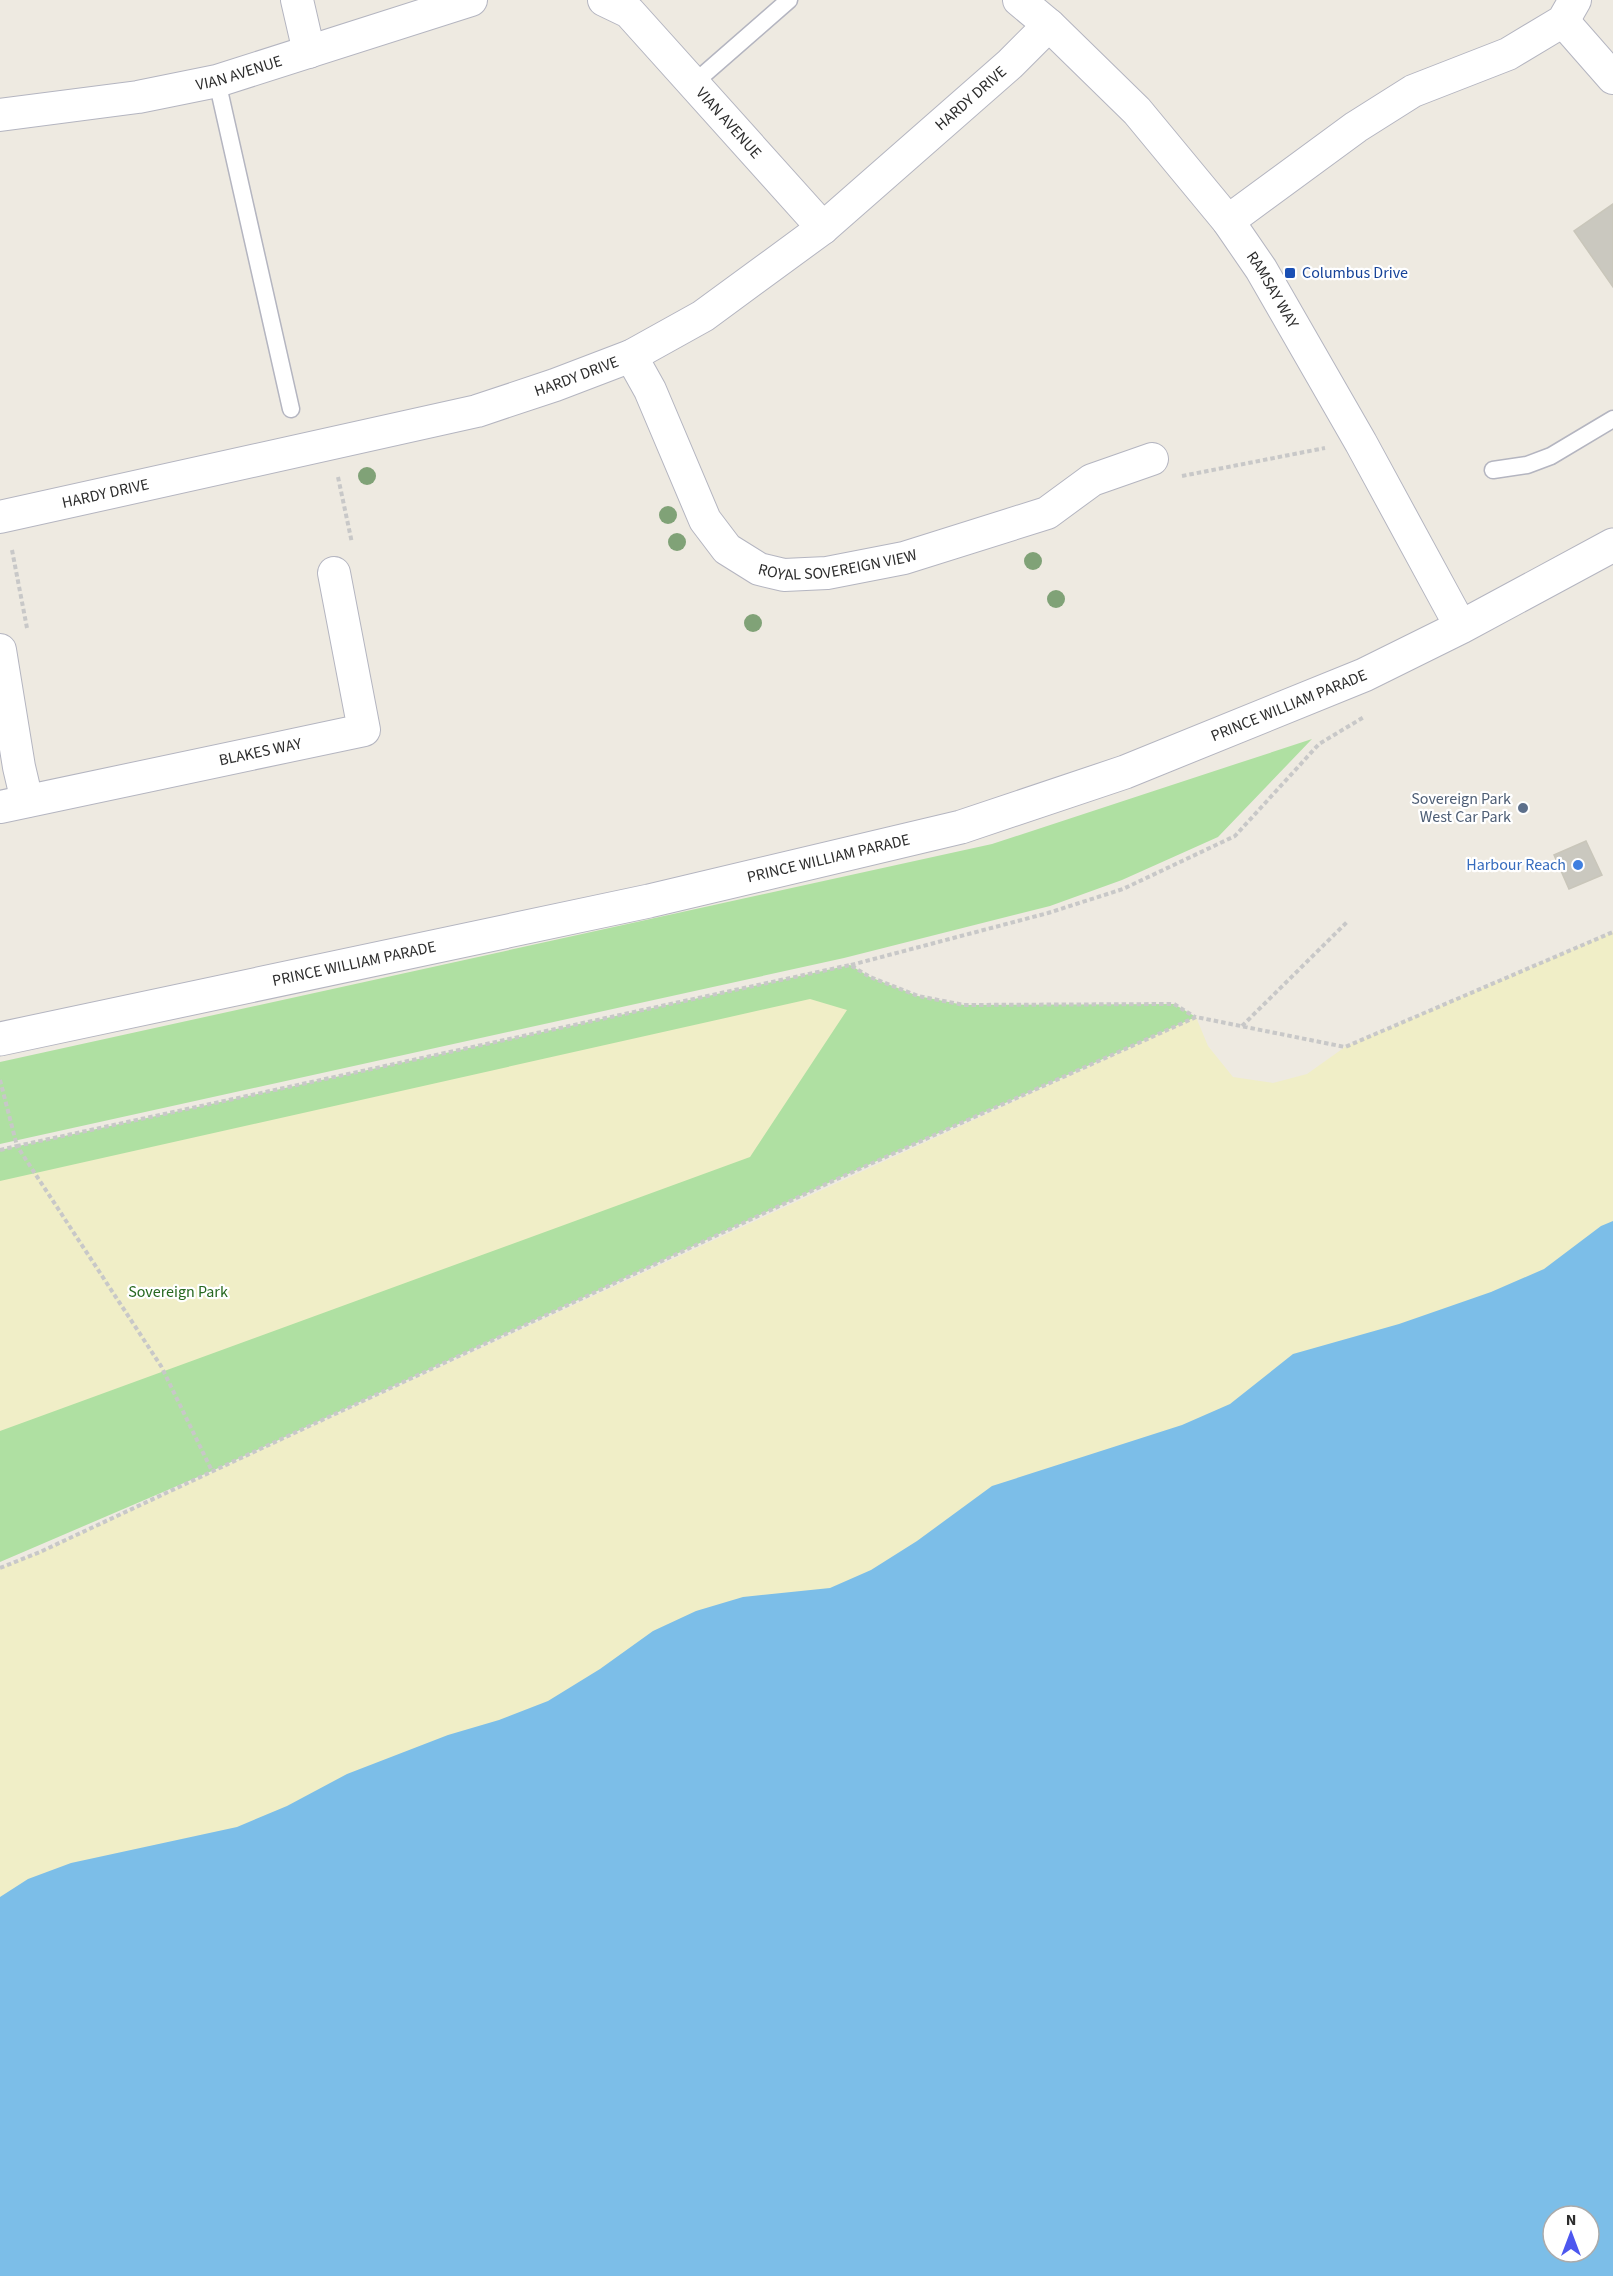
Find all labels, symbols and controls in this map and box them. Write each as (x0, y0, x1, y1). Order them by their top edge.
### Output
street label: VIAN AVENUE (194, 50, 285, 96)
street label: HARDY DRIVE (930, 61, 1011, 136)
street label: VIAN AVENUE (691, 83, 767, 164)
street label: RAMSAY WAY (1241, 247, 1304, 333)
place label: Columbus Drive (1302, 262, 1408, 284)
marker: Columbus Drive (1283, 266, 1297, 280)
street label: HARDY DRIVE (532, 351, 622, 402)
street label: HARDY DRIVE (60, 473, 151, 514)
street label: ROYAL SOVEREIGN VIEW (756, 543, 920, 586)
street label: PRINCE WILLIAM PARADE (1207, 664, 1370, 747)
street label: BLAKES WAY (217, 732, 304, 771)
place label: Sovereign Park West Car Park (1411, 788, 1511, 828)
marker: Sovereign Park West Car Park (1516, 801, 1530, 815)
street label: PRINCE WILLIAM PARADE (745, 828, 912, 888)
place label: Harbour Reach (1466, 854, 1566, 876)
marker: Harbour Reach (1571, 858, 1585, 872)
street label: PRINCE WILLIAM PARADE (270, 936, 438, 992)
park label: Sovereign Park (128, 1281, 228, 1303)
north arrow (1541, 2204, 1601, 2264)
text: N (1566, 2209, 1576, 2231)

